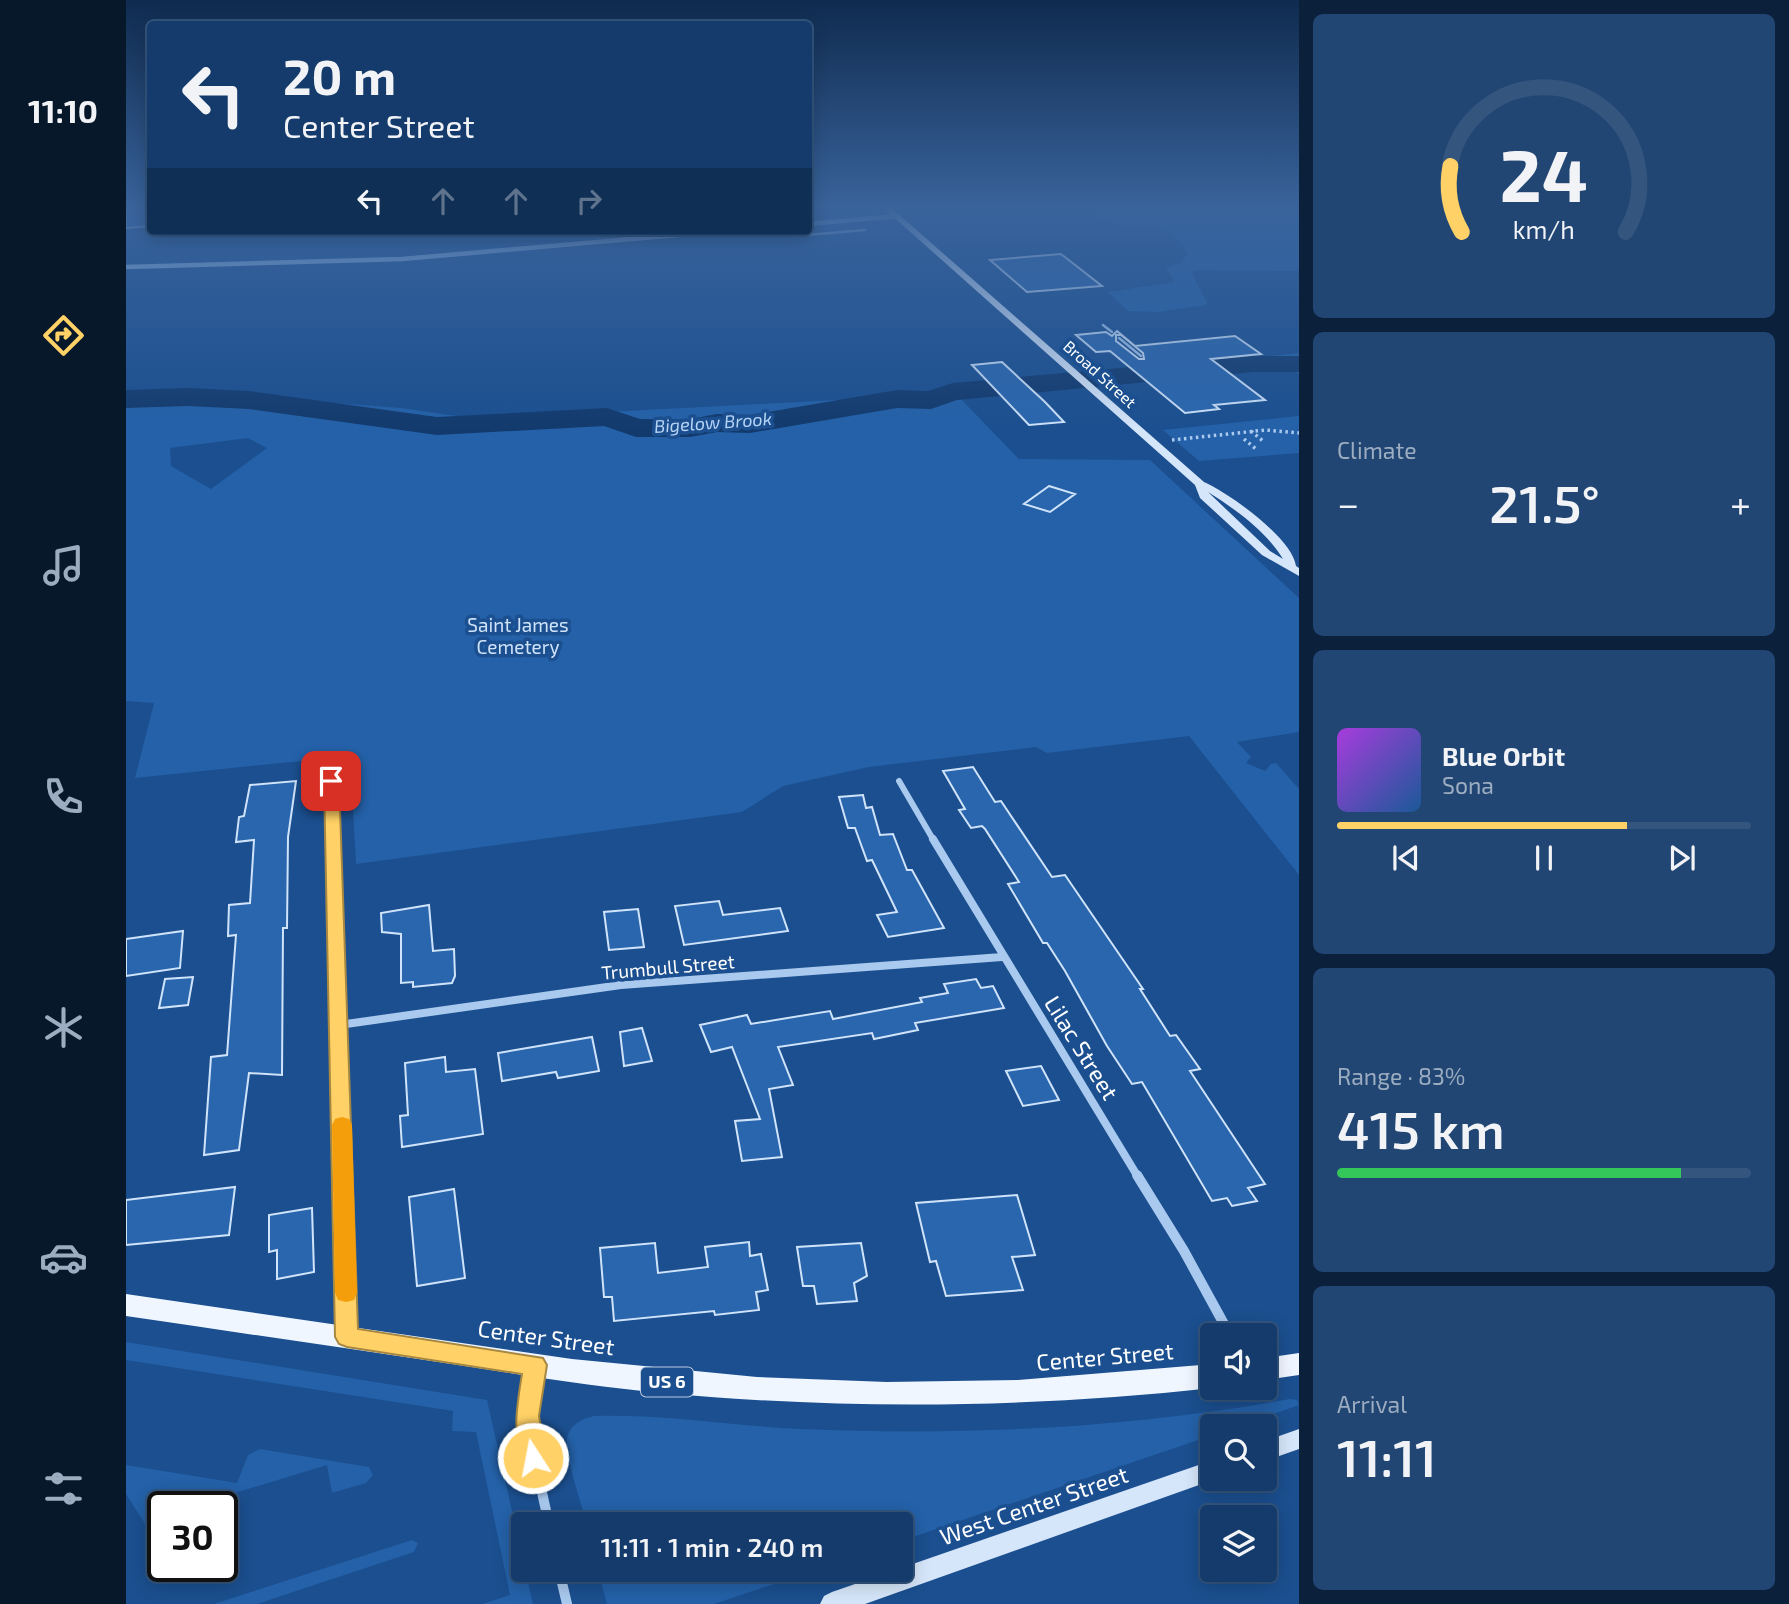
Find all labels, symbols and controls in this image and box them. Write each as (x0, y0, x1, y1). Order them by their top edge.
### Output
text: 20 m (283, 46, 396, 105)
icon: left (168, 49, 259, 140)
text: 11:10 (28, 91, 98, 129)
text: Center Street (283, 106, 475, 144)
text: 24 (1500, 129, 1588, 217)
icon: left (351, 182, 389, 220)
icon: ahead (424, 182, 462, 220)
icon: ahead (497, 182, 535, 220)
icon: right (570, 182, 608, 220)
text: km/h (1513, 214, 1575, 244)
icon: directions (39, 311, 88, 360)
street label: Broad Street (1060, 336, 1141, 411)
water label: Bigelow Brook (653, 407, 773, 437)
text: Climate (1337, 436, 1417, 464)
text: 21.5° (1489, 471, 1600, 533)
text: − (1337, 480, 1359, 526)
text: + (1730, 480, 1751, 526)
icon: music (39, 541, 88, 590)
park label: Saint James Cemetery (467, 613, 569, 658)
text: Blue Orbit (1442, 740, 1565, 771)
pin (301, 751, 361, 811)
icon: arrive (312, 762, 350, 800)
text: Sona (1442, 771, 1494, 799)
icon: phone (39, 772, 88, 821)
icon: previous (1387, 839, 1425, 877)
icon: pause (1525, 839, 1563, 877)
icon: next (1663, 839, 1701, 877)
street label: Trumbull Street (600, 949, 736, 984)
street label: Lilac Street (1039, 990, 1125, 1105)
icon: climate (39, 1003, 88, 1052)
text: Range · 83% (1337, 1062, 1465, 1090)
text: 415 km (1337, 1097, 1505, 1159)
icon: car (39, 1233, 88, 1282)
street label: Center Street (476, 1314, 617, 1360)
map controls (1200, 1323, 1277, 1582)
button: sound (1200, 1323, 1277, 1400)
street label: Center Street (1035, 1336, 1175, 1376)
road number: US 6 (641, 1367, 693, 1396)
text: Arrival (1337, 1390, 1407, 1418)
button: search (1200, 1414, 1277, 1491)
position arrow (496, 1421, 570, 1495)
text: 11:11 (1337, 1425, 1437, 1487)
street label: West Center Street (936, 1460, 1132, 1550)
icon: filters (39, 1464, 88, 1513)
speed limit sign: 30 (147, 1491, 238, 1582)
button: layers (1200, 1505, 1277, 1582)
text: 11:11 · 1 min · 240 m (601, 1531, 823, 1562)

